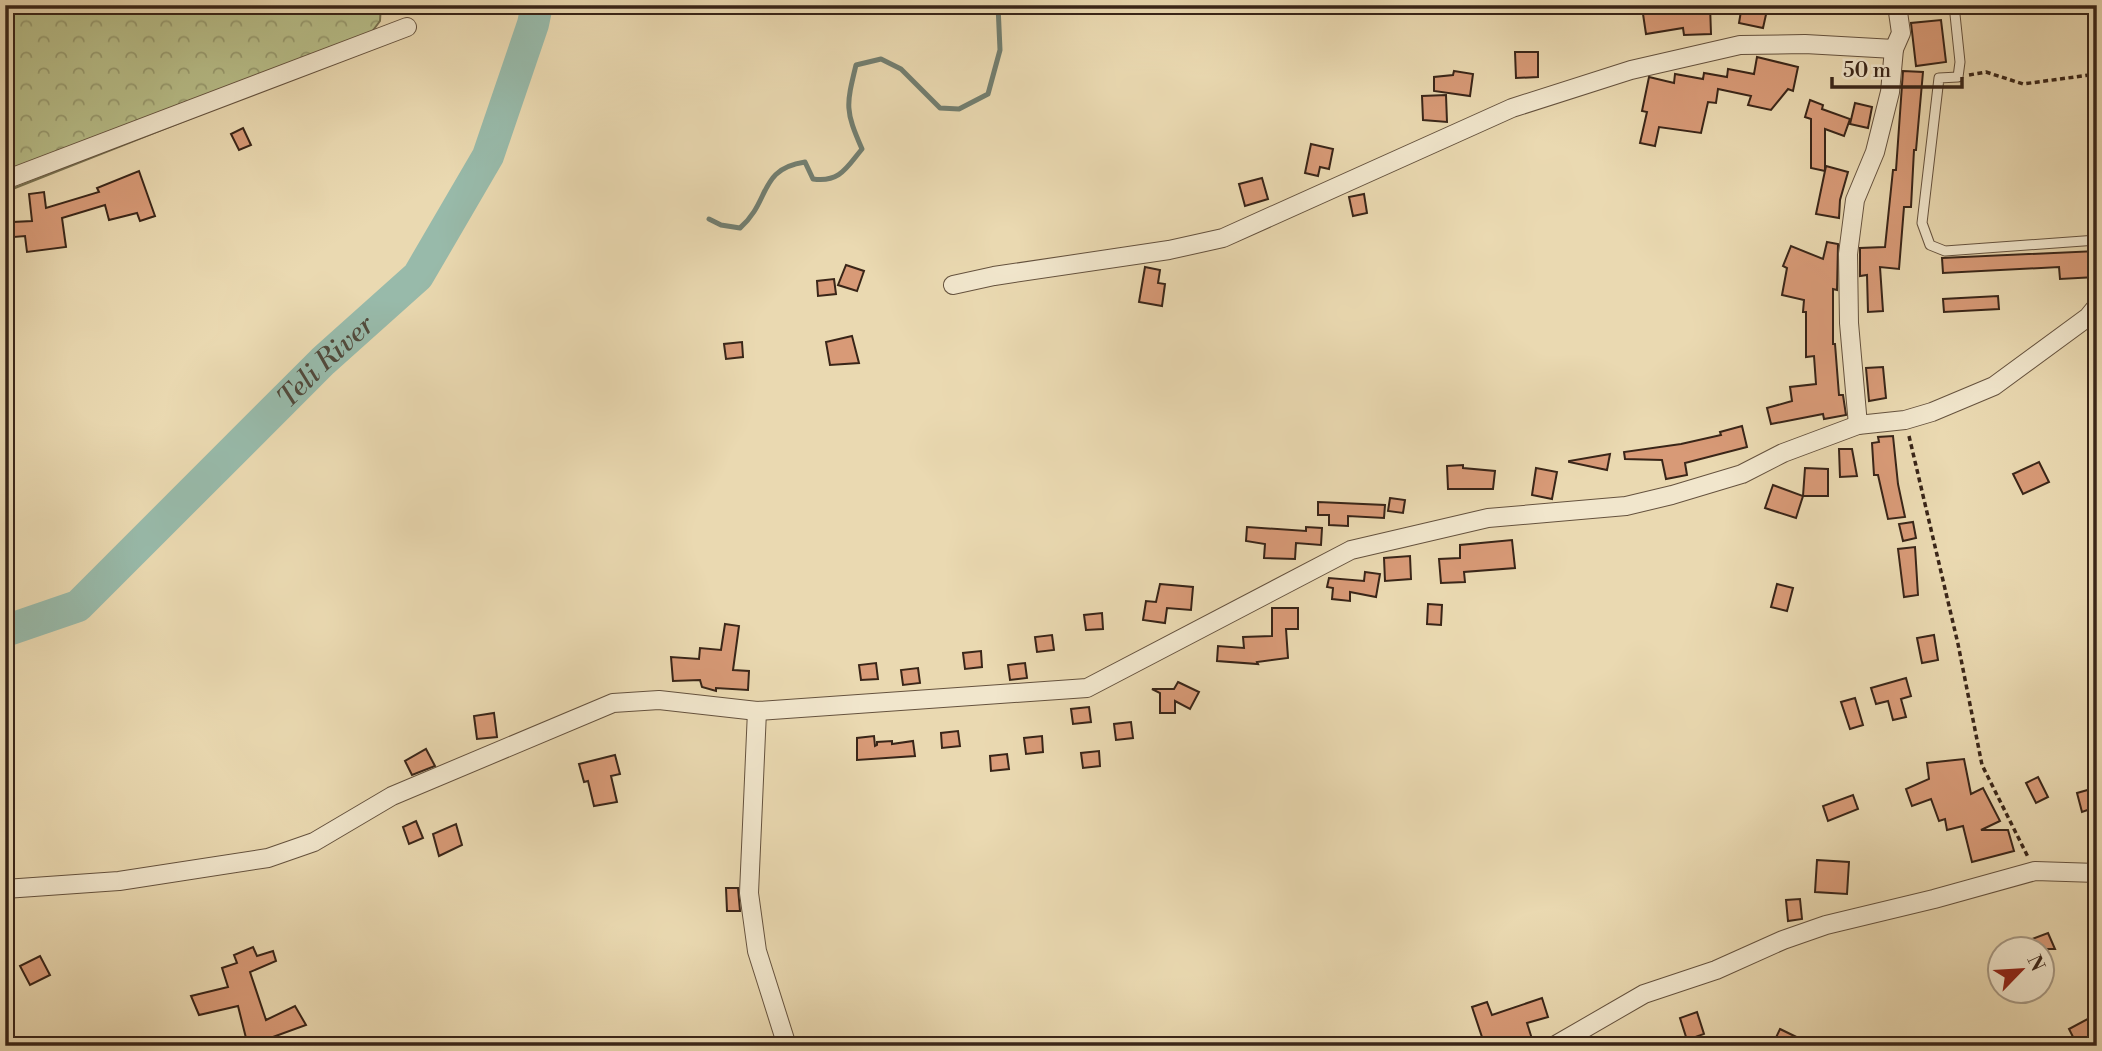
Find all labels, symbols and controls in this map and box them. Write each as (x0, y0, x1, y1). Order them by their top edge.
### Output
scale bar (1832, 46, 1962, 90)
text: 50 m (1843, 58, 1891, 84)
water label: Teli River (270, 307, 382, 416)
north arrow (1986, 936, 2056, 1006)
text: N (2021, 951, 2050, 975)

